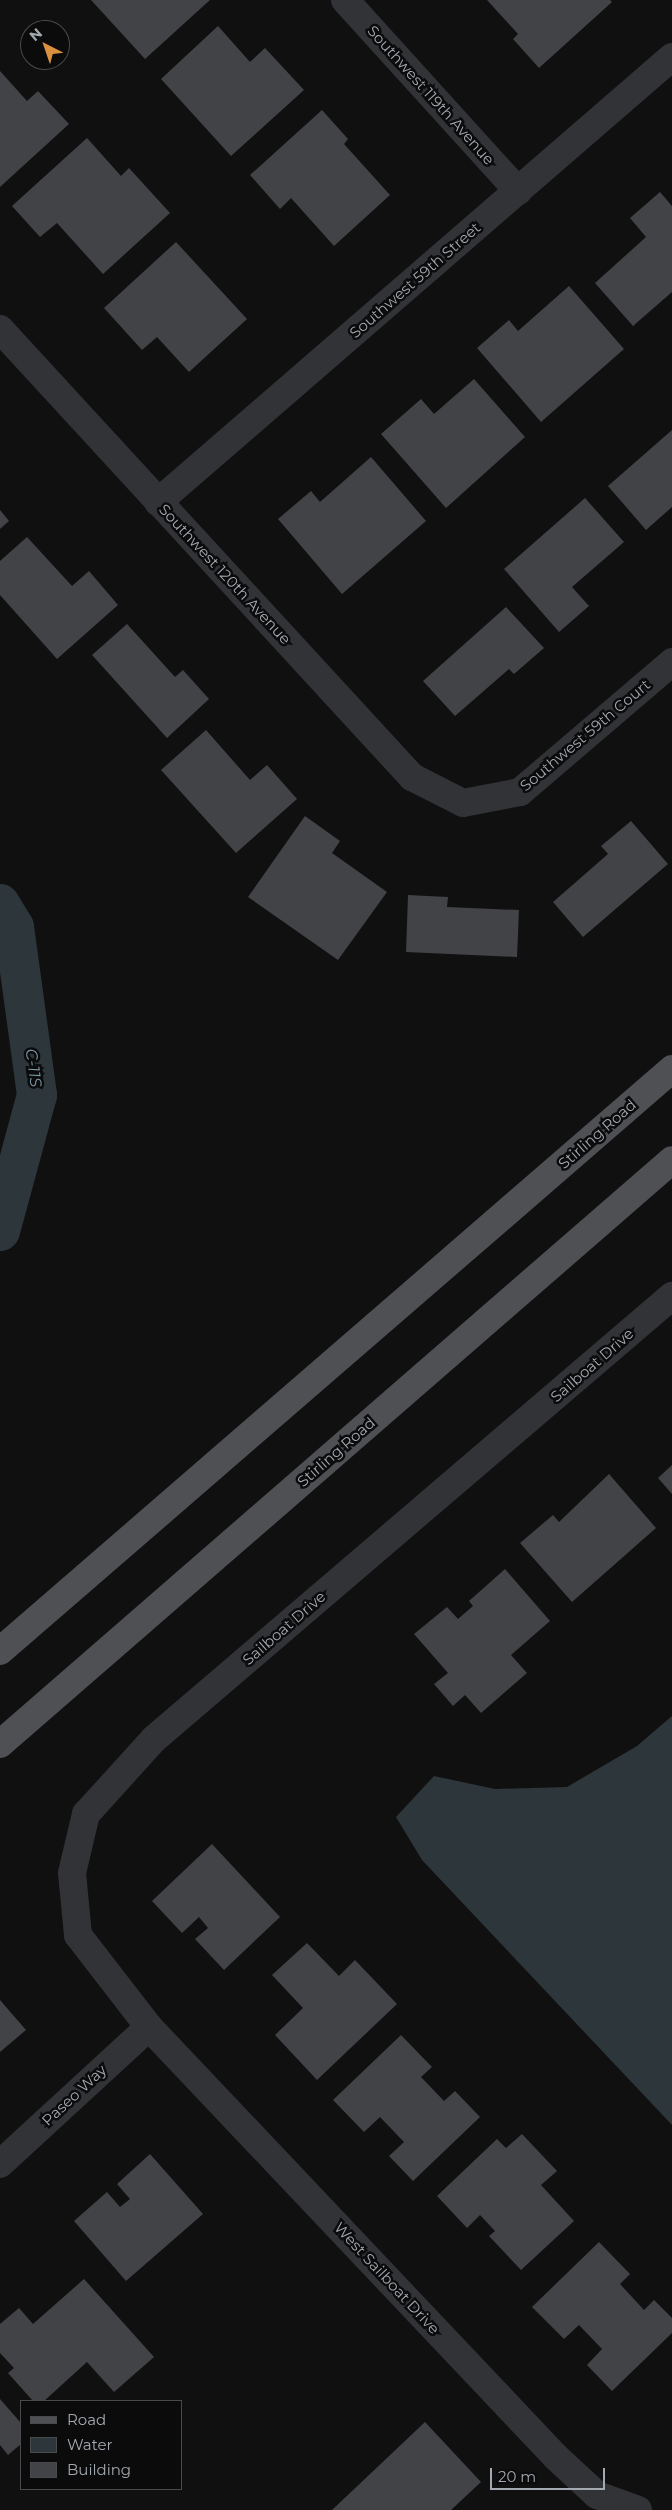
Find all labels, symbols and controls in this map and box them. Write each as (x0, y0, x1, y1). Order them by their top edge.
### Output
north arrow (20, 20, 70, 70)
street label: Southwest 119th Avenue (364, 22, 498, 168)
text: N (26, 24, 46, 45)
street label: Southwest 59th Street (346, 218, 484, 342)
street label: Southwest 120th Avenue (155, 500, 295, 648)
street label: Southwest 59th Court (516, 675, 654, 795)
water label: C-11S (21, 1047, 45, 1089)
street label: Stirling Road (555, 1095, 639, 1173)
street label: Sailboat Drive (547, 1324, 637, 1406)
street label: Stirling Road (294, 1413, 378, 1491)
street label: Sailboat Drive (239, 1587, 329, 1669)
street label: Paseo Way (38, 2061, 110, 2129)
street label: West Sailboat Drive (331, 2218, 443, 2338)
legend (20, 2400, 182, 2490)
text: Road (67, 2410, 106, 2429)
text: Water (67, 2435, 113, 2454)
scale bar (492, 2458, 607, 2490)
text: Building (67, 2460, 131, 2479)
text: 20 m (498, 2467, 536, 2486)

